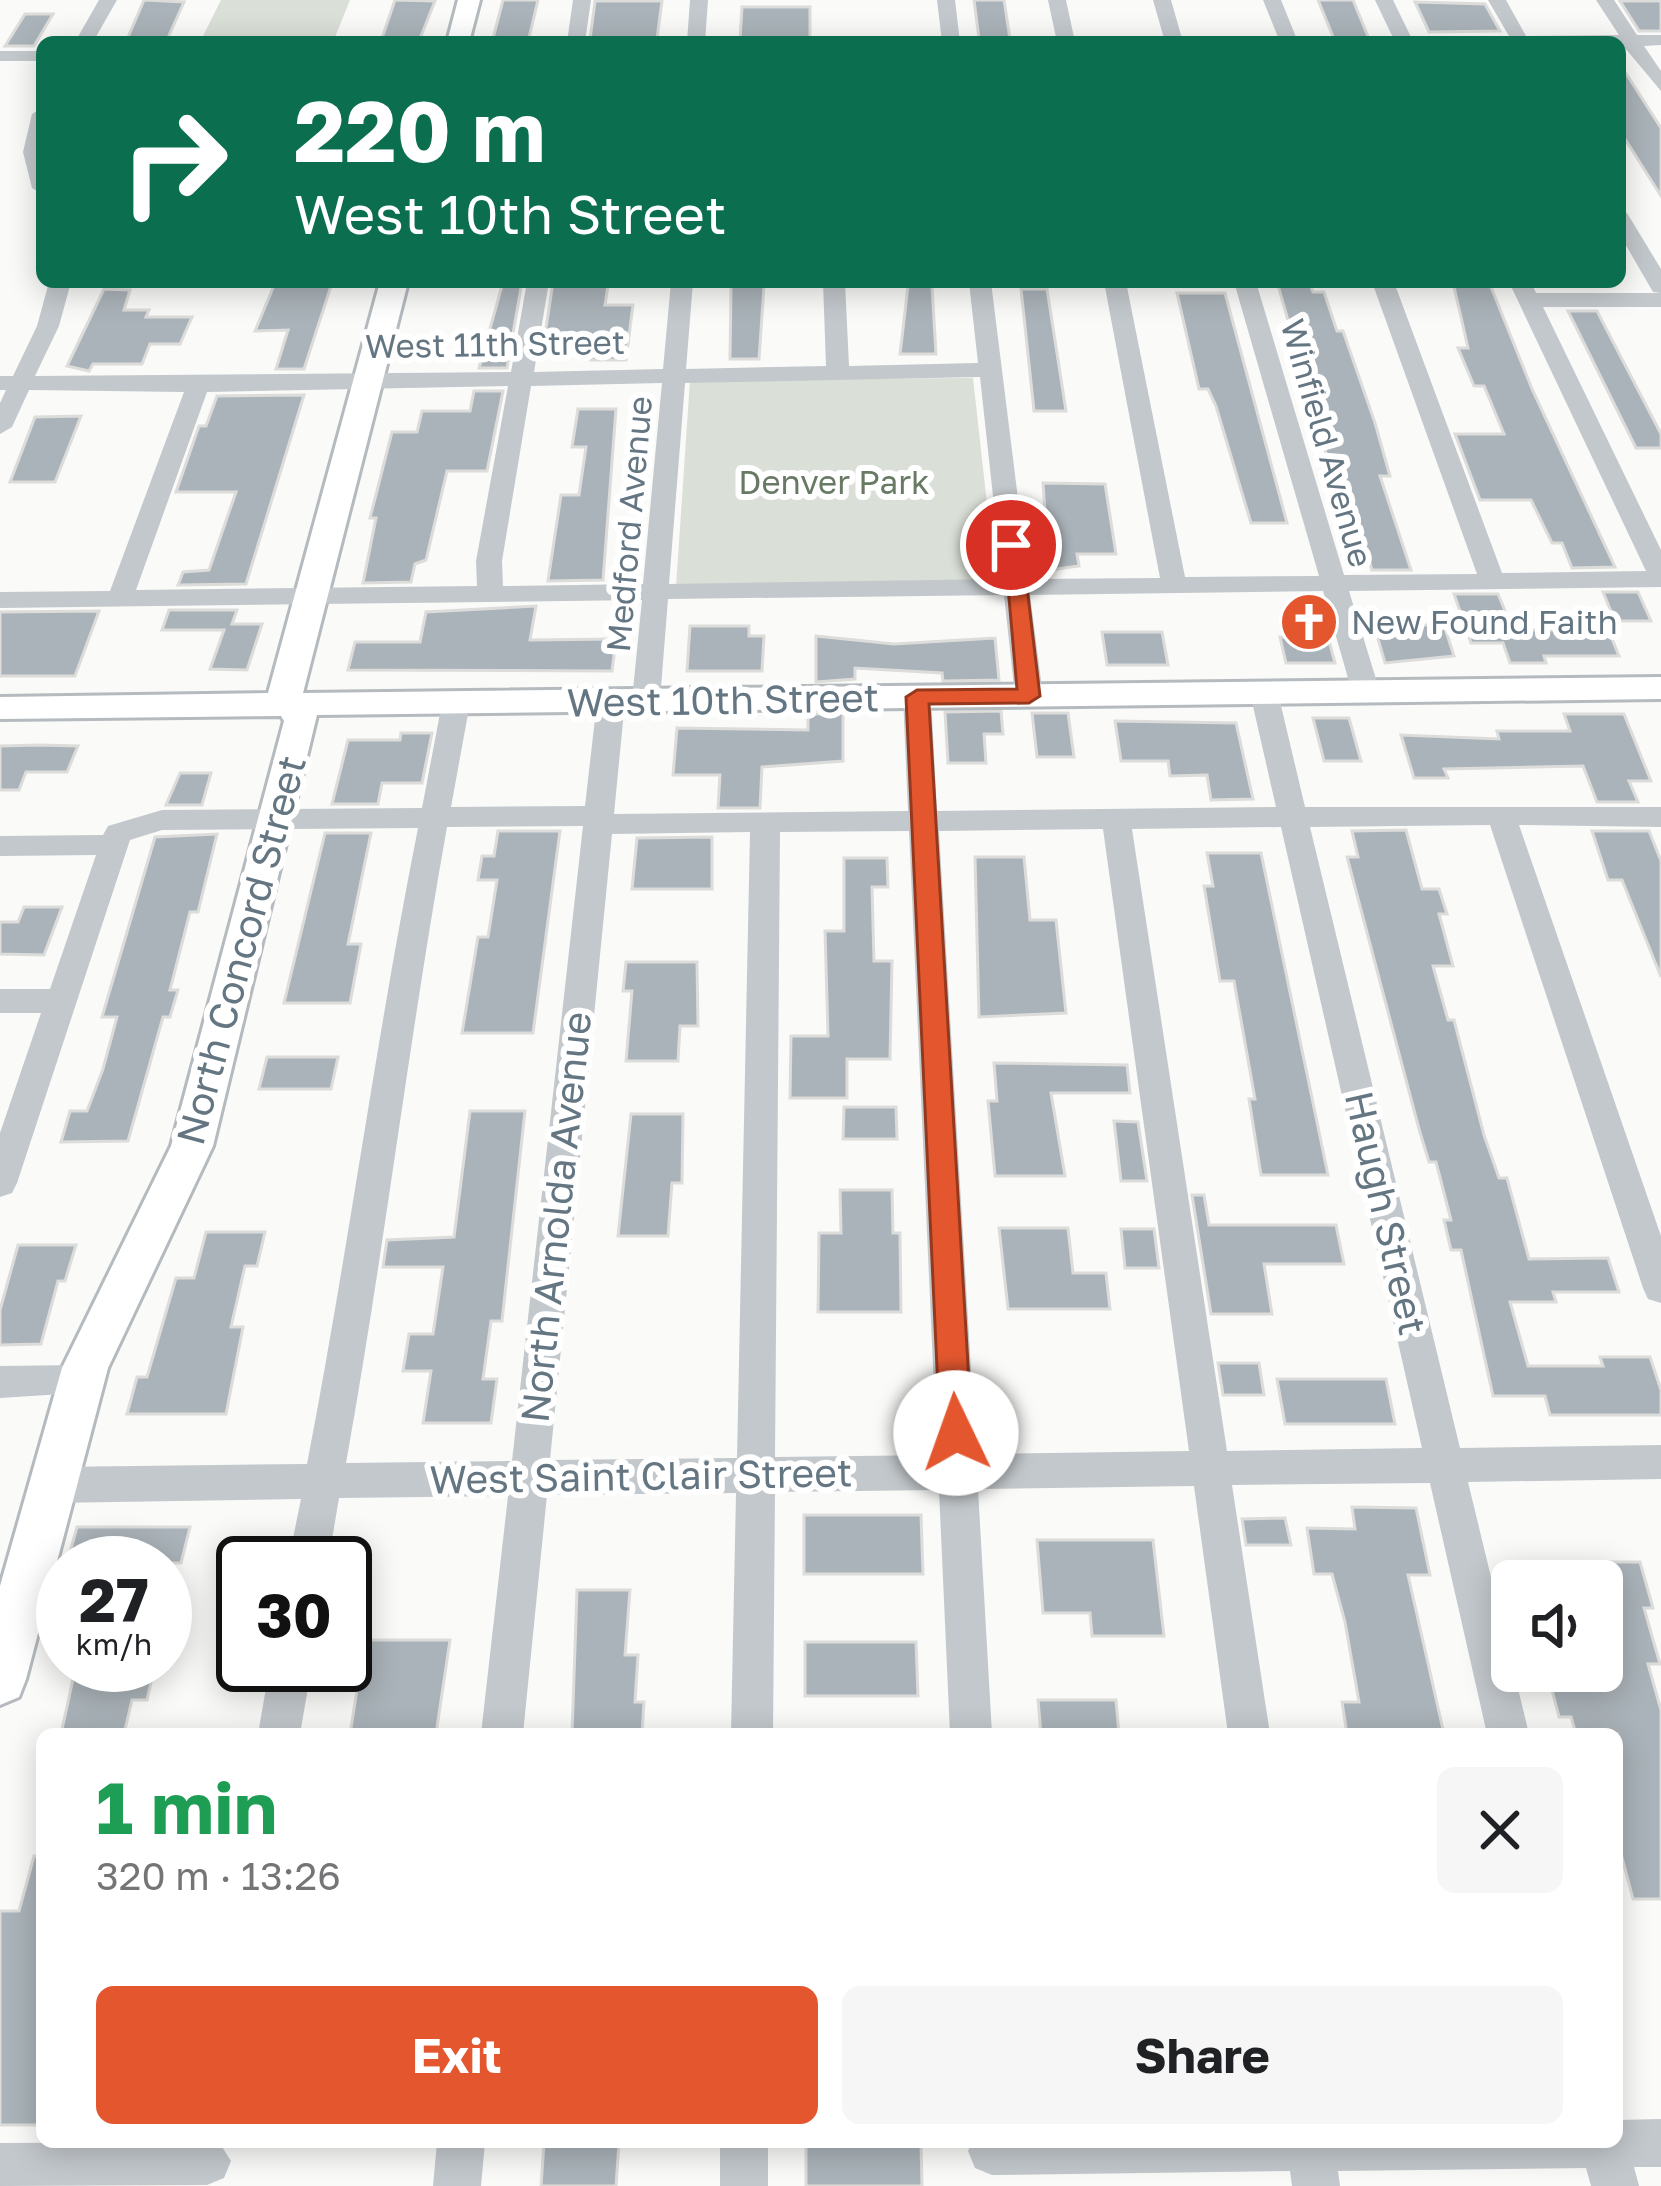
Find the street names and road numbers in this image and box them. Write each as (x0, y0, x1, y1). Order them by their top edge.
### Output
street label: Winfield Avenue (1273, 314, 1382, 571)
street label: West 11th Street (365, 322, 625, 365)
street label: Medford Avenue (598, 394, 659, 654)
street label: West 10th Street (566, 673, 880, 726)
street label: North Concord Street (166, 750, 315, 1150)
street label: North Arnolda Avenue (511, 1009, 600, 1425)
street label: Haugh Street (1336, 1087, 1437, 1339)
street label: West Saint Clair Street (429, 1448, 853, 1503)

